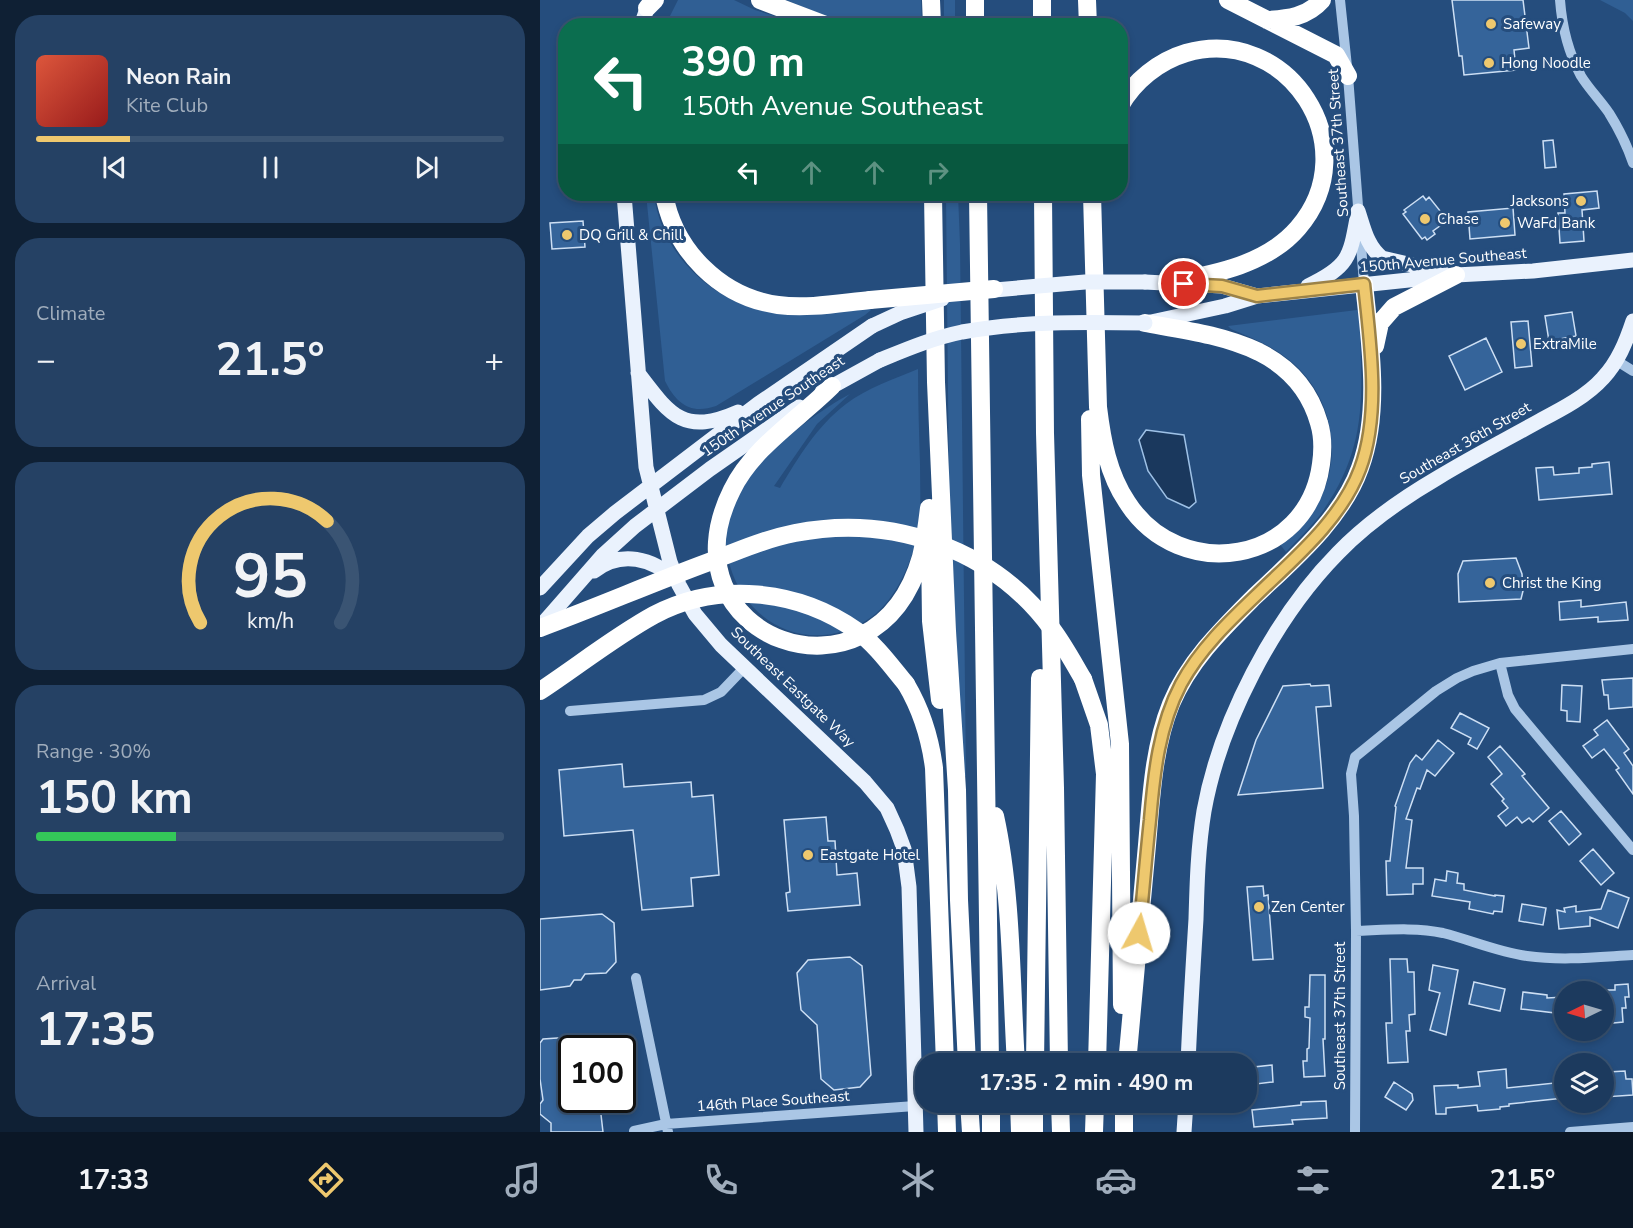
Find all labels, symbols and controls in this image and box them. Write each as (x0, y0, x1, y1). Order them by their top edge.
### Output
place label: Safeway (1503, 14, 1561, 34)
marker: Safeway (1484, 17, 1498, 31)
text: 390 m (681, 34, 805, 91)
icon: left (582, 42, 660, 120)
place label: Hong Noodle (1501, 53, 1591, 73)
marker: Hong Noodle (1482, 56, 1496, 70)
text: Neon Rain (126, 62, 231, 92)
street label: Southeast 37th Street (1323, 68, 1353, 218)
text: 150th Avenue Southeast (681, 88, 983, 125)
text: Kite Club (126, 92, 208, 119)
icon: previous (98, 151, 131, 184)
icon: pause (254, 151, 287, 184)
icon: next (410, 151, 443, 184)
icon: left (732, 156, 765, 189)
icon: ahead (795, 156, 828, 189)
icon: ahead (858, 156, 891, 189)
icon: right (921, 156, 954, 189)
place label: Jacksons (1510, 191, 1569, 211)
marker: Jacksons (1574, 194, 1588, 208)
place label: Chase (1437, 209, 1479, 229)
marker: Chase (1418, 212, 1432, 226)
place label: WaFd Bank (1517, 213, 1596, 233)
marker: WaFd Bank (1498, 216, 1512, 230)
place label: DQ Grill & Chill (579, 225, 684, 245)
marker: DQ Grill & Chill (560, 228, 574, 242)
street label: 150th Avenue Southeast (1359, 243, 1528, 277)
pin (1158, 258, 1209, 309)
icon: arrive (1167, 267, 1200, 300)
text: Climate (36, 300, 105, 327)
text: 21.5° (215, 330, 325, 391)
place label: ExtraMile (1533, 334, 1597, 354)
marker: ExtraMile (1514, 337, 1528, 351)
text: − (36, 338, 56, 383)
text: + (484, 338, 504, 383)
street label: 150th Avenue Southeast (698, 350, 849, 461)
street label: Southeast 36th Street (1396, 397, 1535, 489)
text: 95 (233, 534, 307, 619)
place label: Christ the King (1502, 573, 1601, 593)
marker: Christ the King (1483, 576, 1497, 590)
text: km/h (246, 606, 294, 636)
street label: Southeast Eastgate Way (726, 622, 860, 752)
text: Range · 30% (36, 738, 151, 765)
text: 150 km (36, 768, 193, 829)
place label: Eastgate Hotel (820, 845, 920, 865)
marker: Eastgate Hotel (801, 848, 815, 862)
place label: Zen Center (1271, 897, 1345, 917)
marker: Zen Center (1252, 900, 1266, 914)
position arrow (1107, 901, 1171, 965)
street label: Southeast 37th Street (1330, 941, 1350, 1090)
text: Arrival (36, 970, 96, 997)
north arrow (1554, 981, 1614, 1041)
map controls (1554, 981, 1614, 1113)
text: 17:35 (36, 1000, 155, 1061)
speed limit sign: 100 (558, 1035, 636, 1113)
button: layers (1554, 1053, 1614, 1113)
text: 17:35 · 2 min · 490 m (979, 1068, 1193, 1098)
street label: 146th Place Southeast (696, 1086, 851, 1116)
icon: directions (305, 1159, 347, 1201)
icon: music (502, 1159, 544, 1201)
icon: phone (700, 1159, 742, 1201)
icon: climate (897, 1159, 939, 1201)
icon: car (1095, 1159, 1137, 1201)
icon: filters (1292, 1159, 1334, 1201)
text: 17:33 (78, 1162, 149, 1199)
text: 21.5° (1490, 1162, 1555, 1199)

